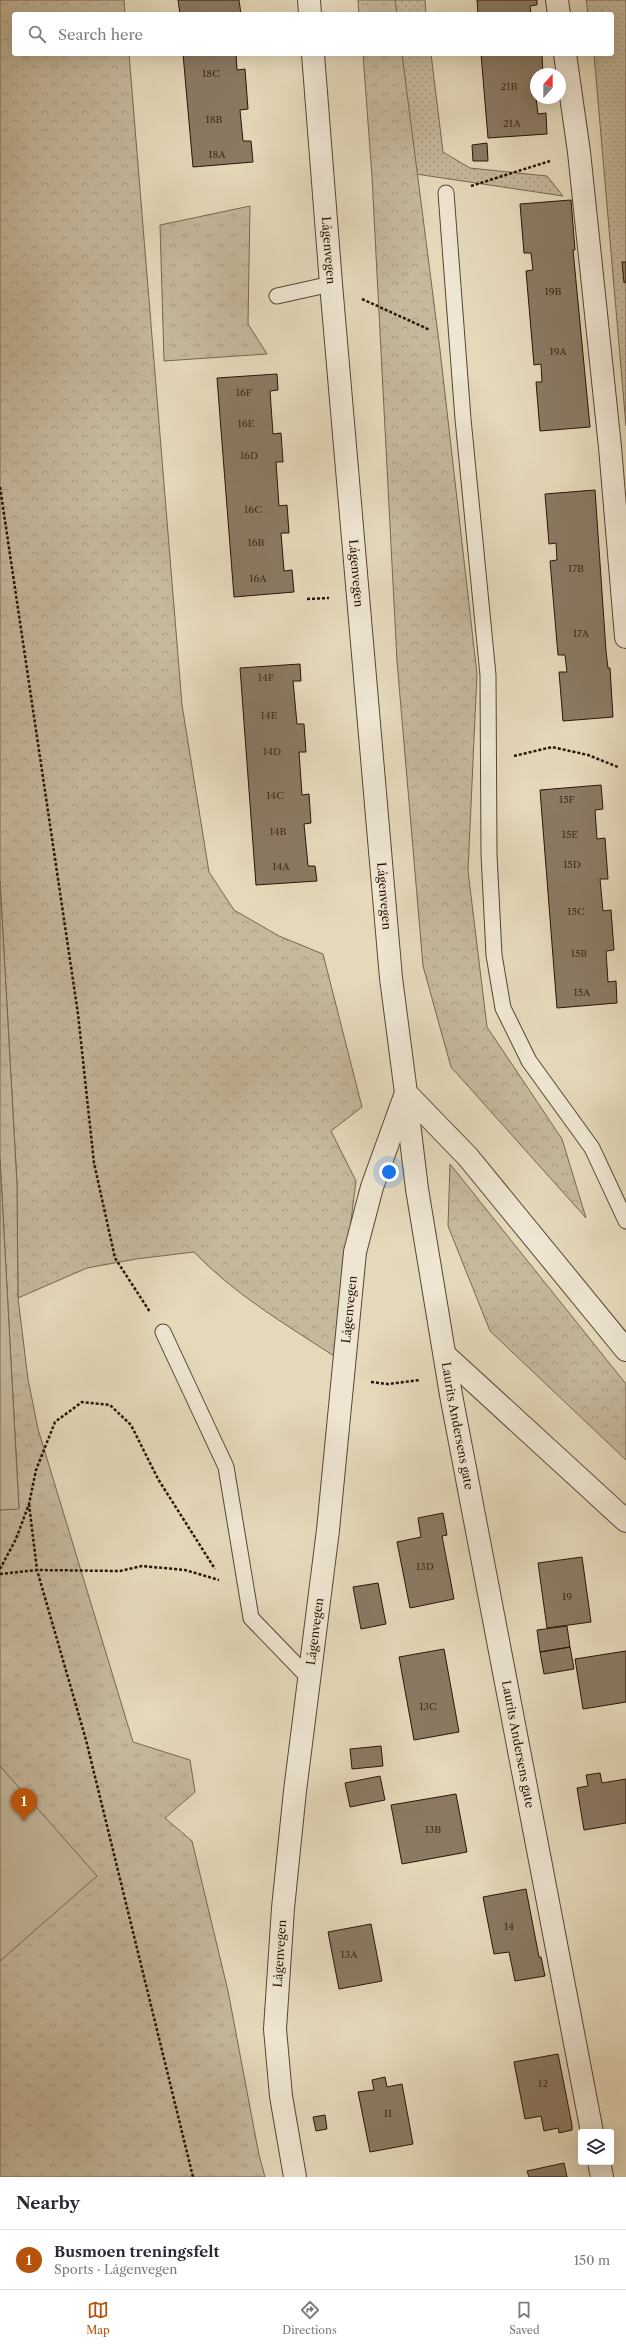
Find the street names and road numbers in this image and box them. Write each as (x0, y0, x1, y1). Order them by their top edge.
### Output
street label: Lågenvegen (319, 216, 339, 285)
street label: Lågenvegen (346, 539, 367, 608)
street label: Lågenvegen (374, 862, 395, 931)
street label: Lågenvegen (338, 1274, 360, 1344)
street label: Laurits Andersens gate (439, 1361, 477, 1491)
street label: Lågenvegen (303, 1596, 326, 1666)
street label: Laurits Andersens gate (499, 1679, 538, 1809)
street label: Lågenvegen (270, 1919, 289, 1988)

